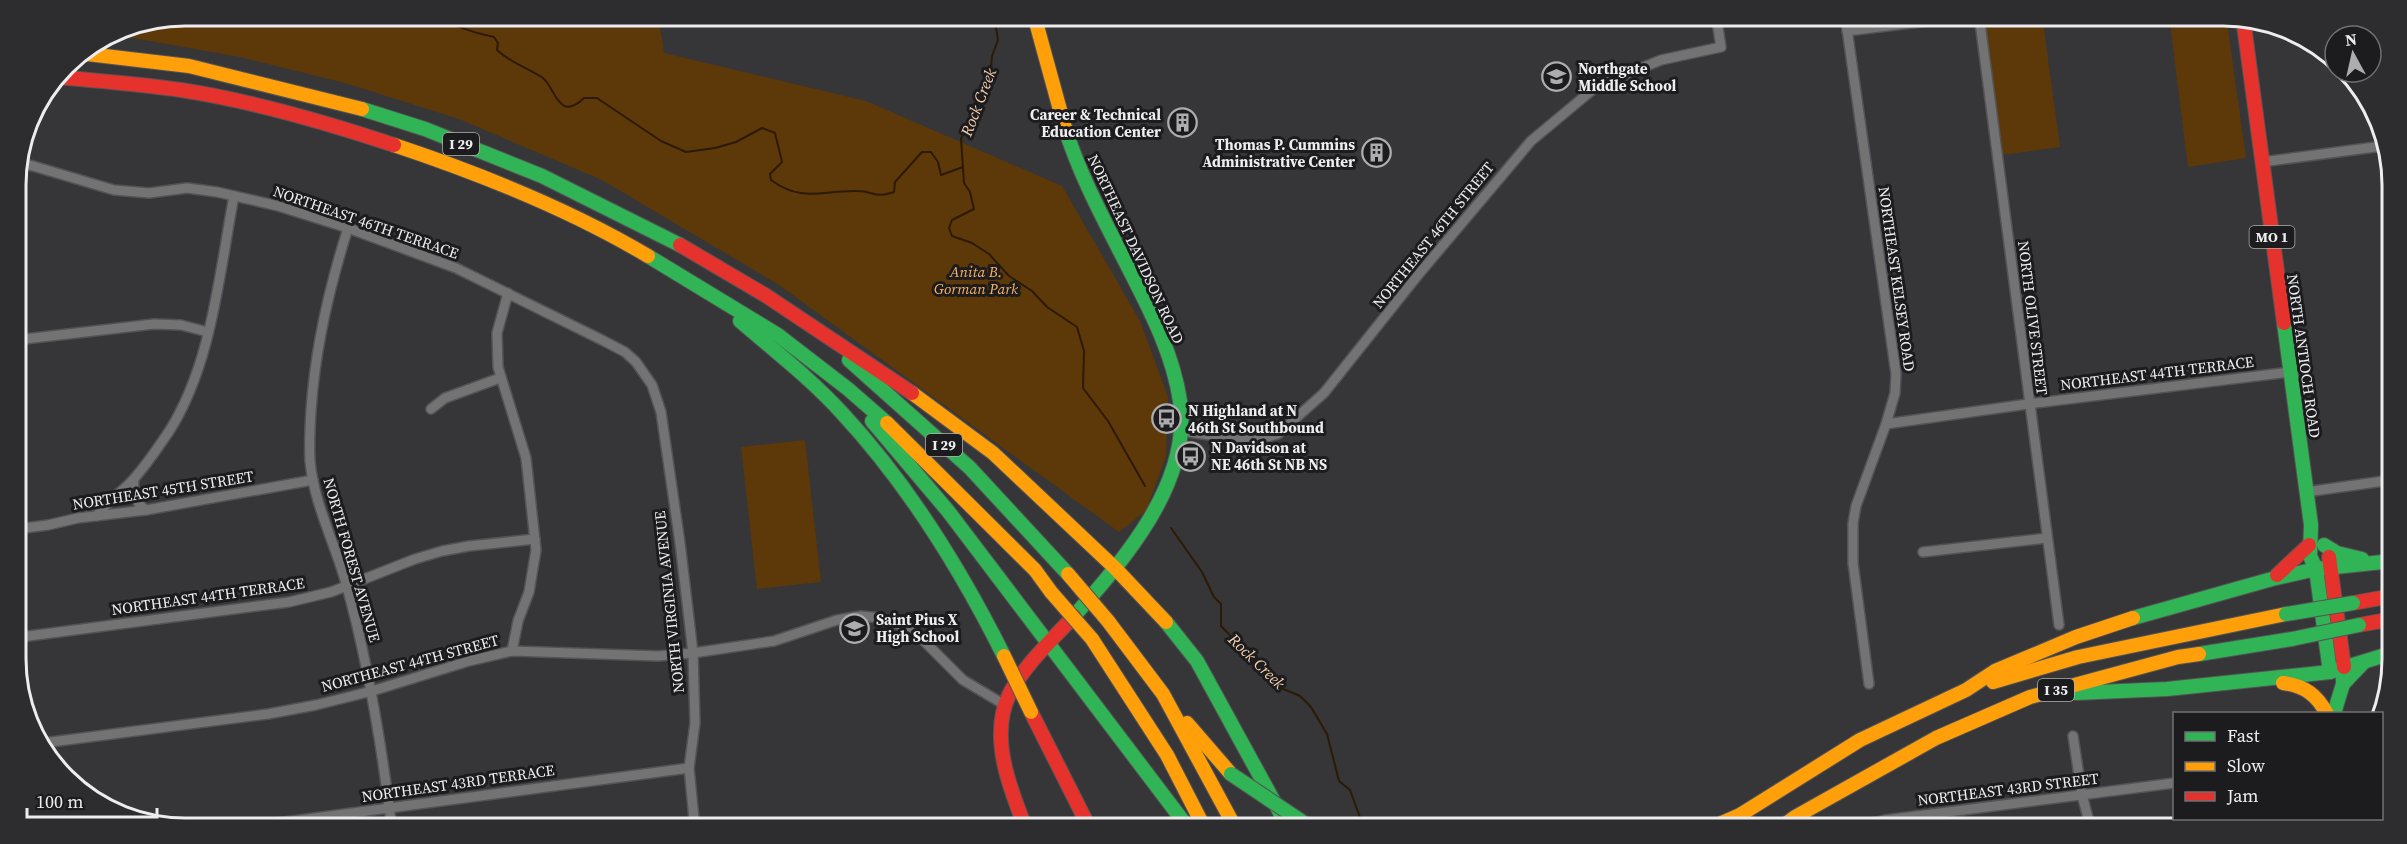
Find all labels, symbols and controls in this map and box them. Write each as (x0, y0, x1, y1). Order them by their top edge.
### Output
north arrow (2323, 24, 2383, 84)
text: N (2344, 27, 2359, 51)
place label: Northgate Middle School (1578, 58, 1677, 96)
school or university icon: Northgate Middle School (1541, 61, 1573, 93)
water label: Rock Creek (955, 64, 1001, 140)
place label: Career & Technical Education Center (1030, 104, 1161, 142)
building icon: Career & Technical Education Center (1166, 107, 1198, 139)
road number: I 29 (443, 133, 479, 155)
place label: Thomas P. Cummins Administrative Center (1202, 134, 1355, 172)
building icon: Thomas P. Cummins Administrative Center (1360, 137, 1392, 169)
street label: NORTHEAST DAVIDSON ROAD (1083, 151, 1189, 347)
street label: NORTHEAST 46TH STREET (1367, 157, 1499, 313)
street label: NORTHEAST 46TH TERRACE (271, 180, 461, 264)
street label: NORTHEAST KELSEY ROAD (1874, 185, 1920, 373)
road number: MO 1 (2250, 226, 2294, 248)
street label: NORTH OLIVE STREET (2013, 240, 2053, 396)
park label: Anita B. Gorman Park (934, 261, 1019, 299)
street label: NORTH ANTIOCH ROAD (2282, 273, 2326, 439)
street label: NORTHEAST 44TH TERRACE (2059, 351, 2255, 395)
place label: N Highland at N 46th St Southbound (1188, 400, 1324, 438)
bus stop icon: N Highland at N 46th St Southbound (1151, 403, 1183, 435)
road number: I 29 (926, 434, 962, 456)
place label: N Davidson at NE 46th St NB NS (1211, 437, 1327, 475)
bus stop icon: N Davidson at NE 46th St NB NS (1174, 440, 1206, 472)
street label: NORTHEAST 45TH STREET (71, 465, 255, 515)
street label: NORTH FOREST AVENUE (318, 475, 386, 645)
street label: NORTH VIRGINIA AVENUE (649, 510, 689, 694)
street label: NORTHEAST 44TH TERRACE (110, 572, 306, 620)
place label: Saint Pius X High School (876, 609, 959, 647)
school or university icon: Saint Pius X High School (839, 612, 871, 644)
water label: Rock Creek (1223, 628, 1291, 694)
street label: NORTHEAST 44TH STREET (319, 629, 501, 697)
road number: I 35 (2038, 679, 2074, 701)
legend (2173, 712, 2383, 820)
text: Fast (2227, 723, 2260, 748)
text: Slow (2227, 753, 2265, 778)
street label: NORTHEAST 43RD TERRACE (360, 759, 556, 807)
street label: NORTHEAST 43RD STREET (1916, 767, 2100, 811)
scale bar (27, 781, 158, 819)
text: Jam (2226, 783, 2259, 808)
text: 100 m (36, 789, 83, 814)

